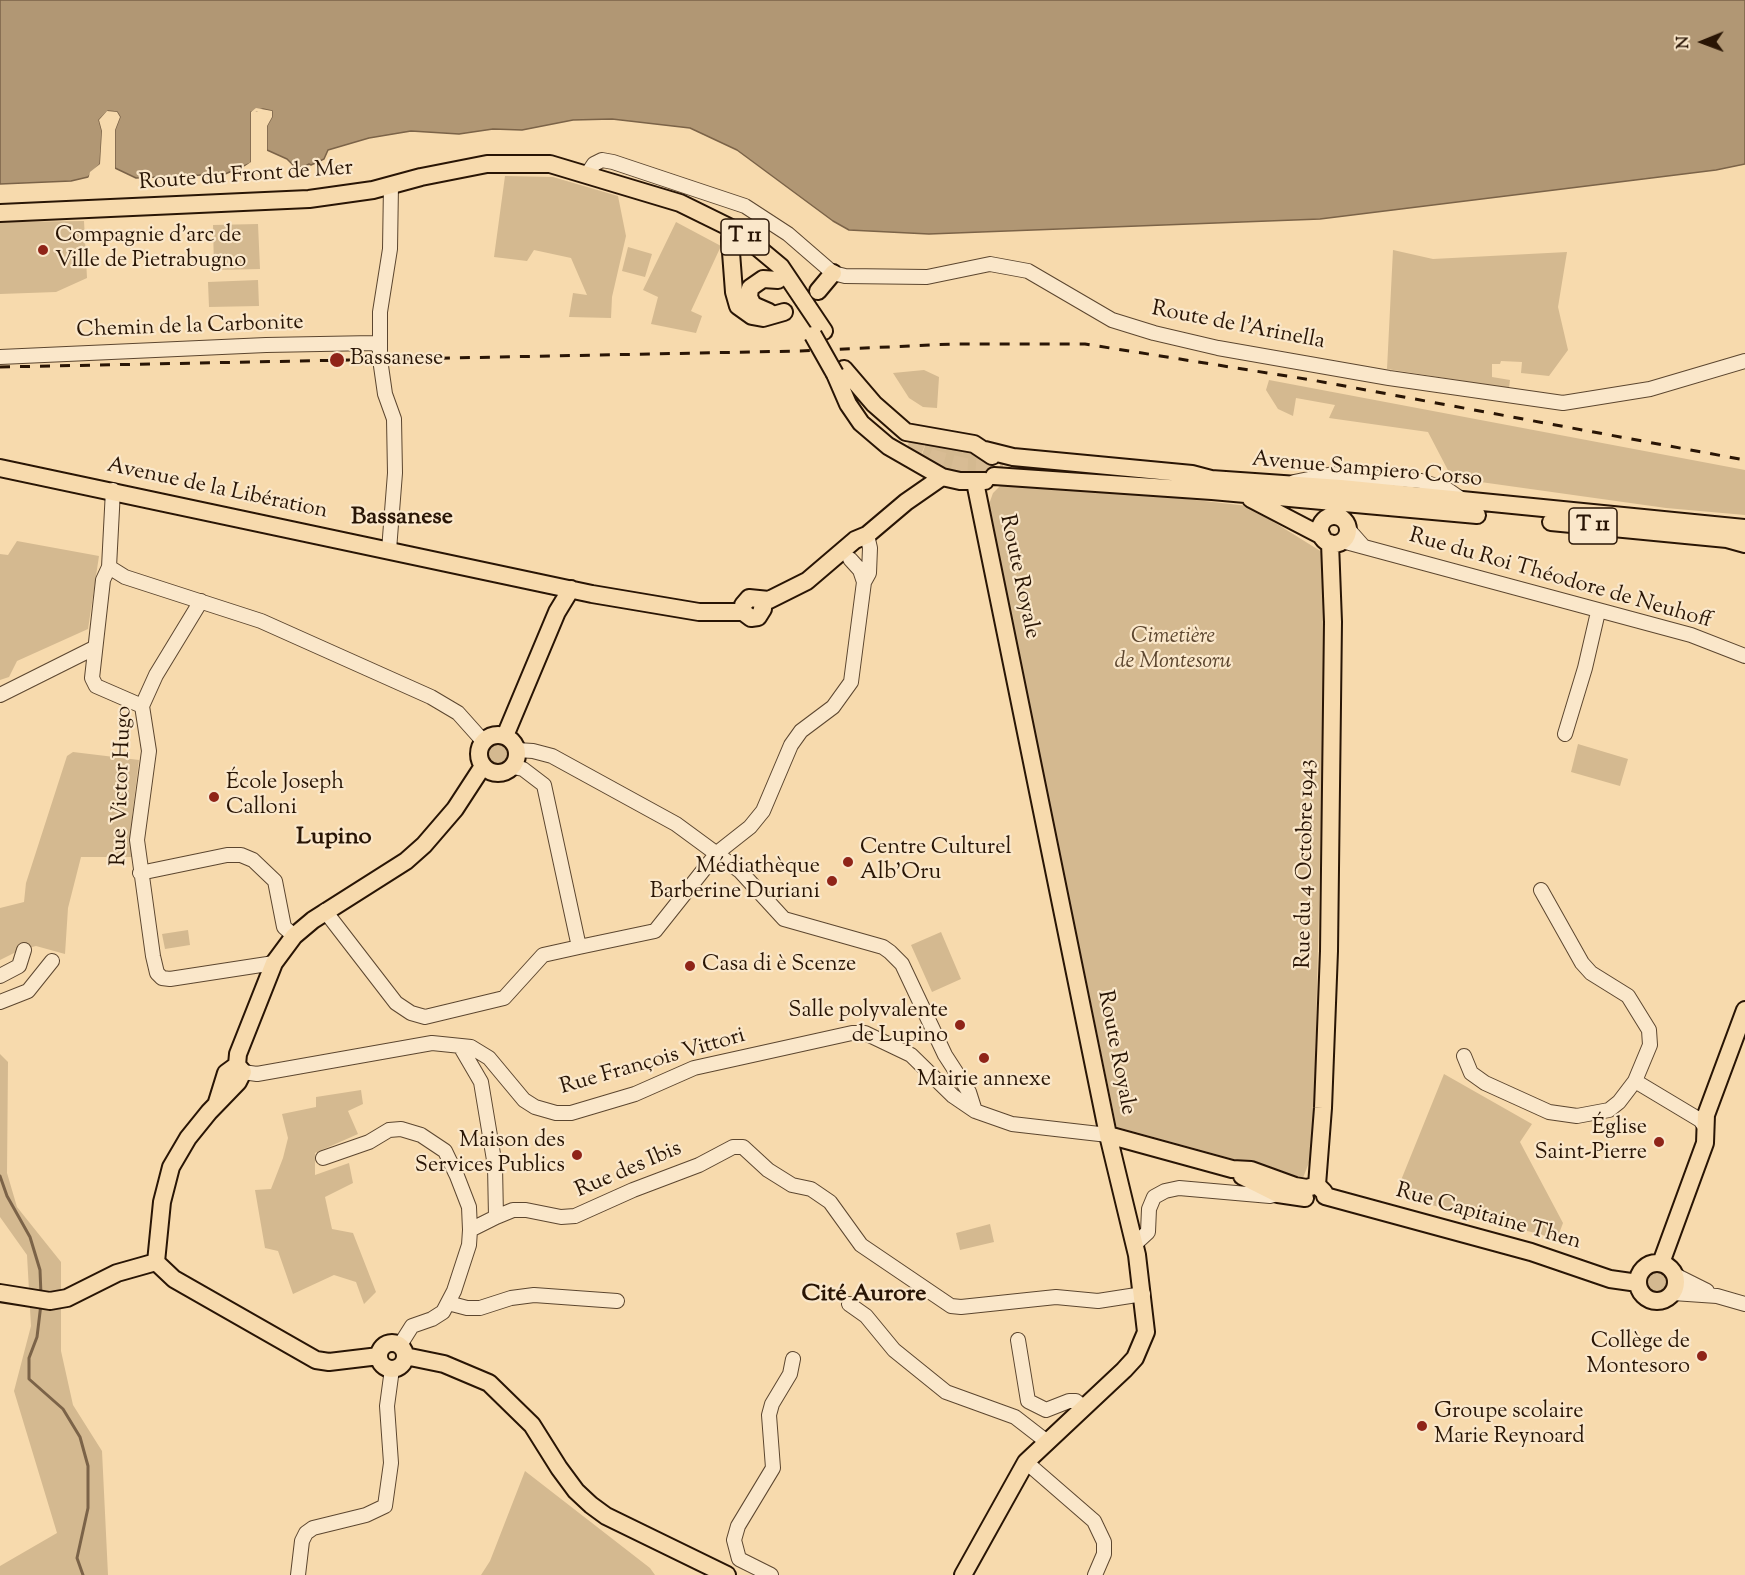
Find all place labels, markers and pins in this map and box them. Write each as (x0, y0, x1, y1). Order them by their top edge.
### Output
place label: Compagnie d'arc de Ville de Pietrabugno (55, 224, 246, 276)
marker: Compagnie d'arc de Ville de Pietrabugno (36, 243, 50, 257)
place label: Bassanese (350, 347, 443, 373)
marker: Bassanese (328, 351, 346, 369)
place label: École Joseph Calloni (226, 771, 344, 822)
marker: École Joseph Calloni (207, 790, 221, 804)
place label: Centre Culturel Alb'Oru (860, 836, 1012, 888)
place label: Médiathèque Barberine Duriani (650, 855, 820, 906)
marker: Centre Culturel Alb'Oru (841, 855, 855, 869)
marker: Médiathèque Barberine Duriani (825, 874, 839, 888)
place label: Casa di è Scenze (702, 953, 856, 979)
marker: Casa di è Scenze (683, 959, 697, 973)
place label: Salle polyvalente de Lupino (788, 999, 948, 1050)
marker: Salle polyvalente de Lupino (953, 1018, 967, 1032)
marker: Mairie annexe (977, 1051, 991, 1065)
place label: Mairie annexe (917, 1068, 1051, 1094)
place label: Église Saint-Pierre (1534, 1116, 1647, 1168)
place label: Maison des Services Publics (415, 1129, 565, 1180)
marker: Église Saint-Pierre (1652, 1135, 1666, 1149)
marker: Maison des Services Publics (570, 1148, 584, 1162)
place label: Collège de Montesoro (1587, 1330, 1690, 1382)
marker: Collège de Montesoro (1695, 1349, 1709, 1363)
place label: Groupe scolaire Marie Reynoard (1434, 1400, 1585, 1452)
marker: Groupe scolaire Marie Reynoard (1415, 1419, 1429, 1433)

